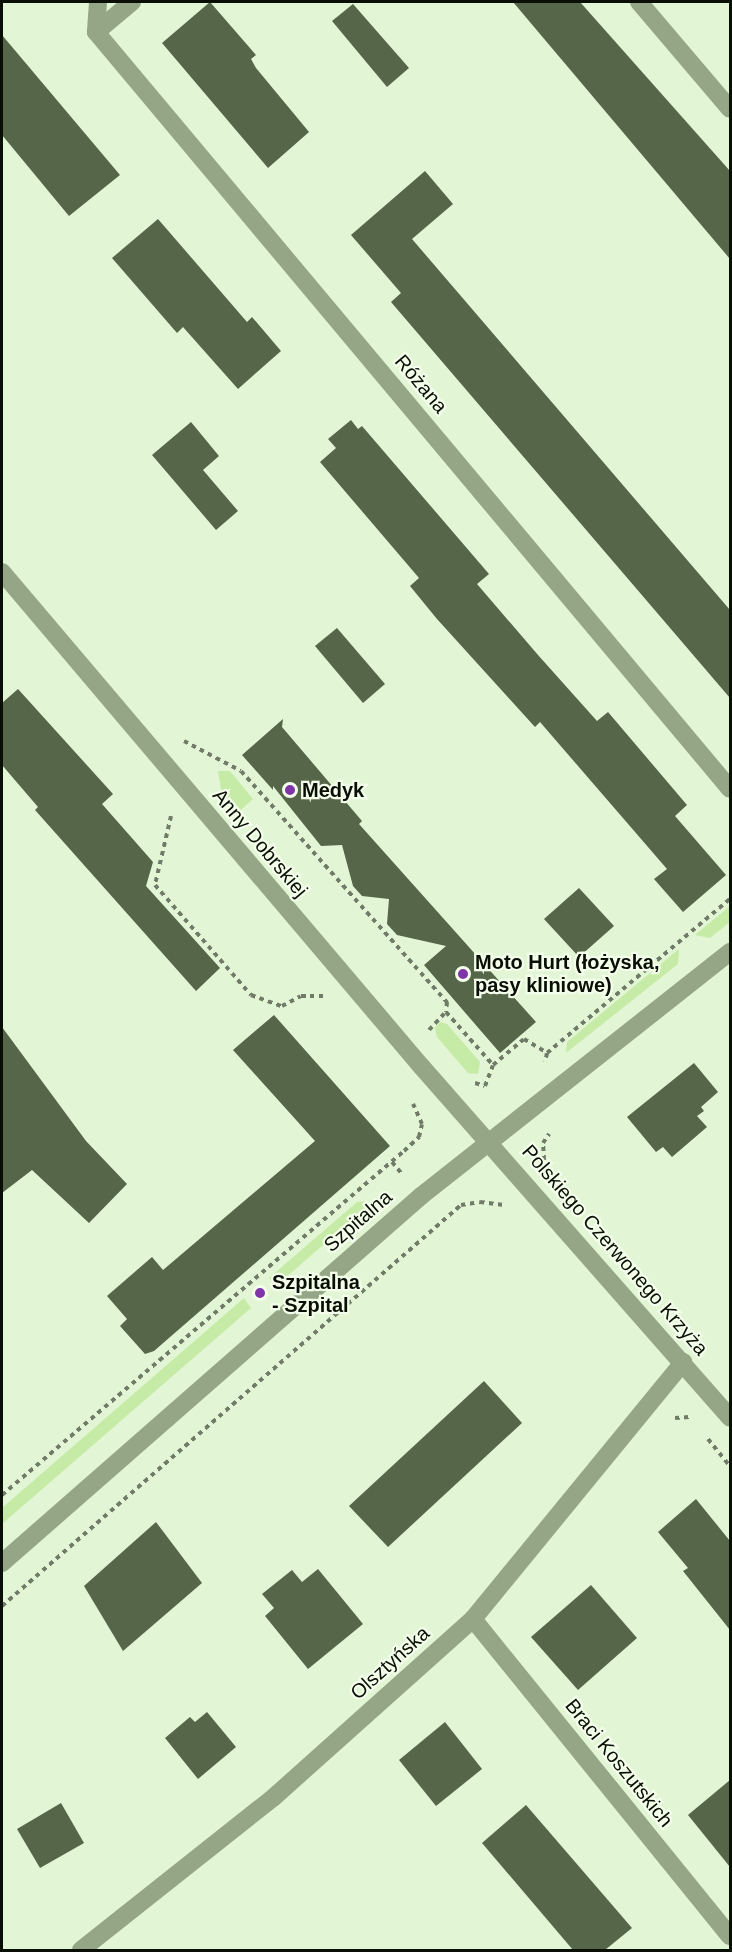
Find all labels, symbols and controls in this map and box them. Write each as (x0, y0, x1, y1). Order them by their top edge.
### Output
street label: Różana (390, 350, 452, 418)
place label: Medyk (302, 778, 364, 802)
marker: Medyk (283, 783, 297, 797)
street label: Anny Dobrskiej (208, 784, 312, 902)
place label: Moto Hurt (łożyska, pasy kliniowe) (475, 951, 659, 998)
marker: Moto Hurt (łożyska, pasy kliniowe) (456, 967, 470, 981)
street label: Polskiego Czerwonego Krzyża (517, 1140, 713, 1360)
street label: Szpitalna (319, 1185, 397, 1257)
place label: Szpitalna - Szpital (272, 1270, 360, 1317)
marker: Szpitalna - Szpital (253, 1286, 267, 1300)
street label: Olsztyńska (346, 1621, 434, 1705)
street label: Braci Koszutskich (560, 1694, 678, 1832)

